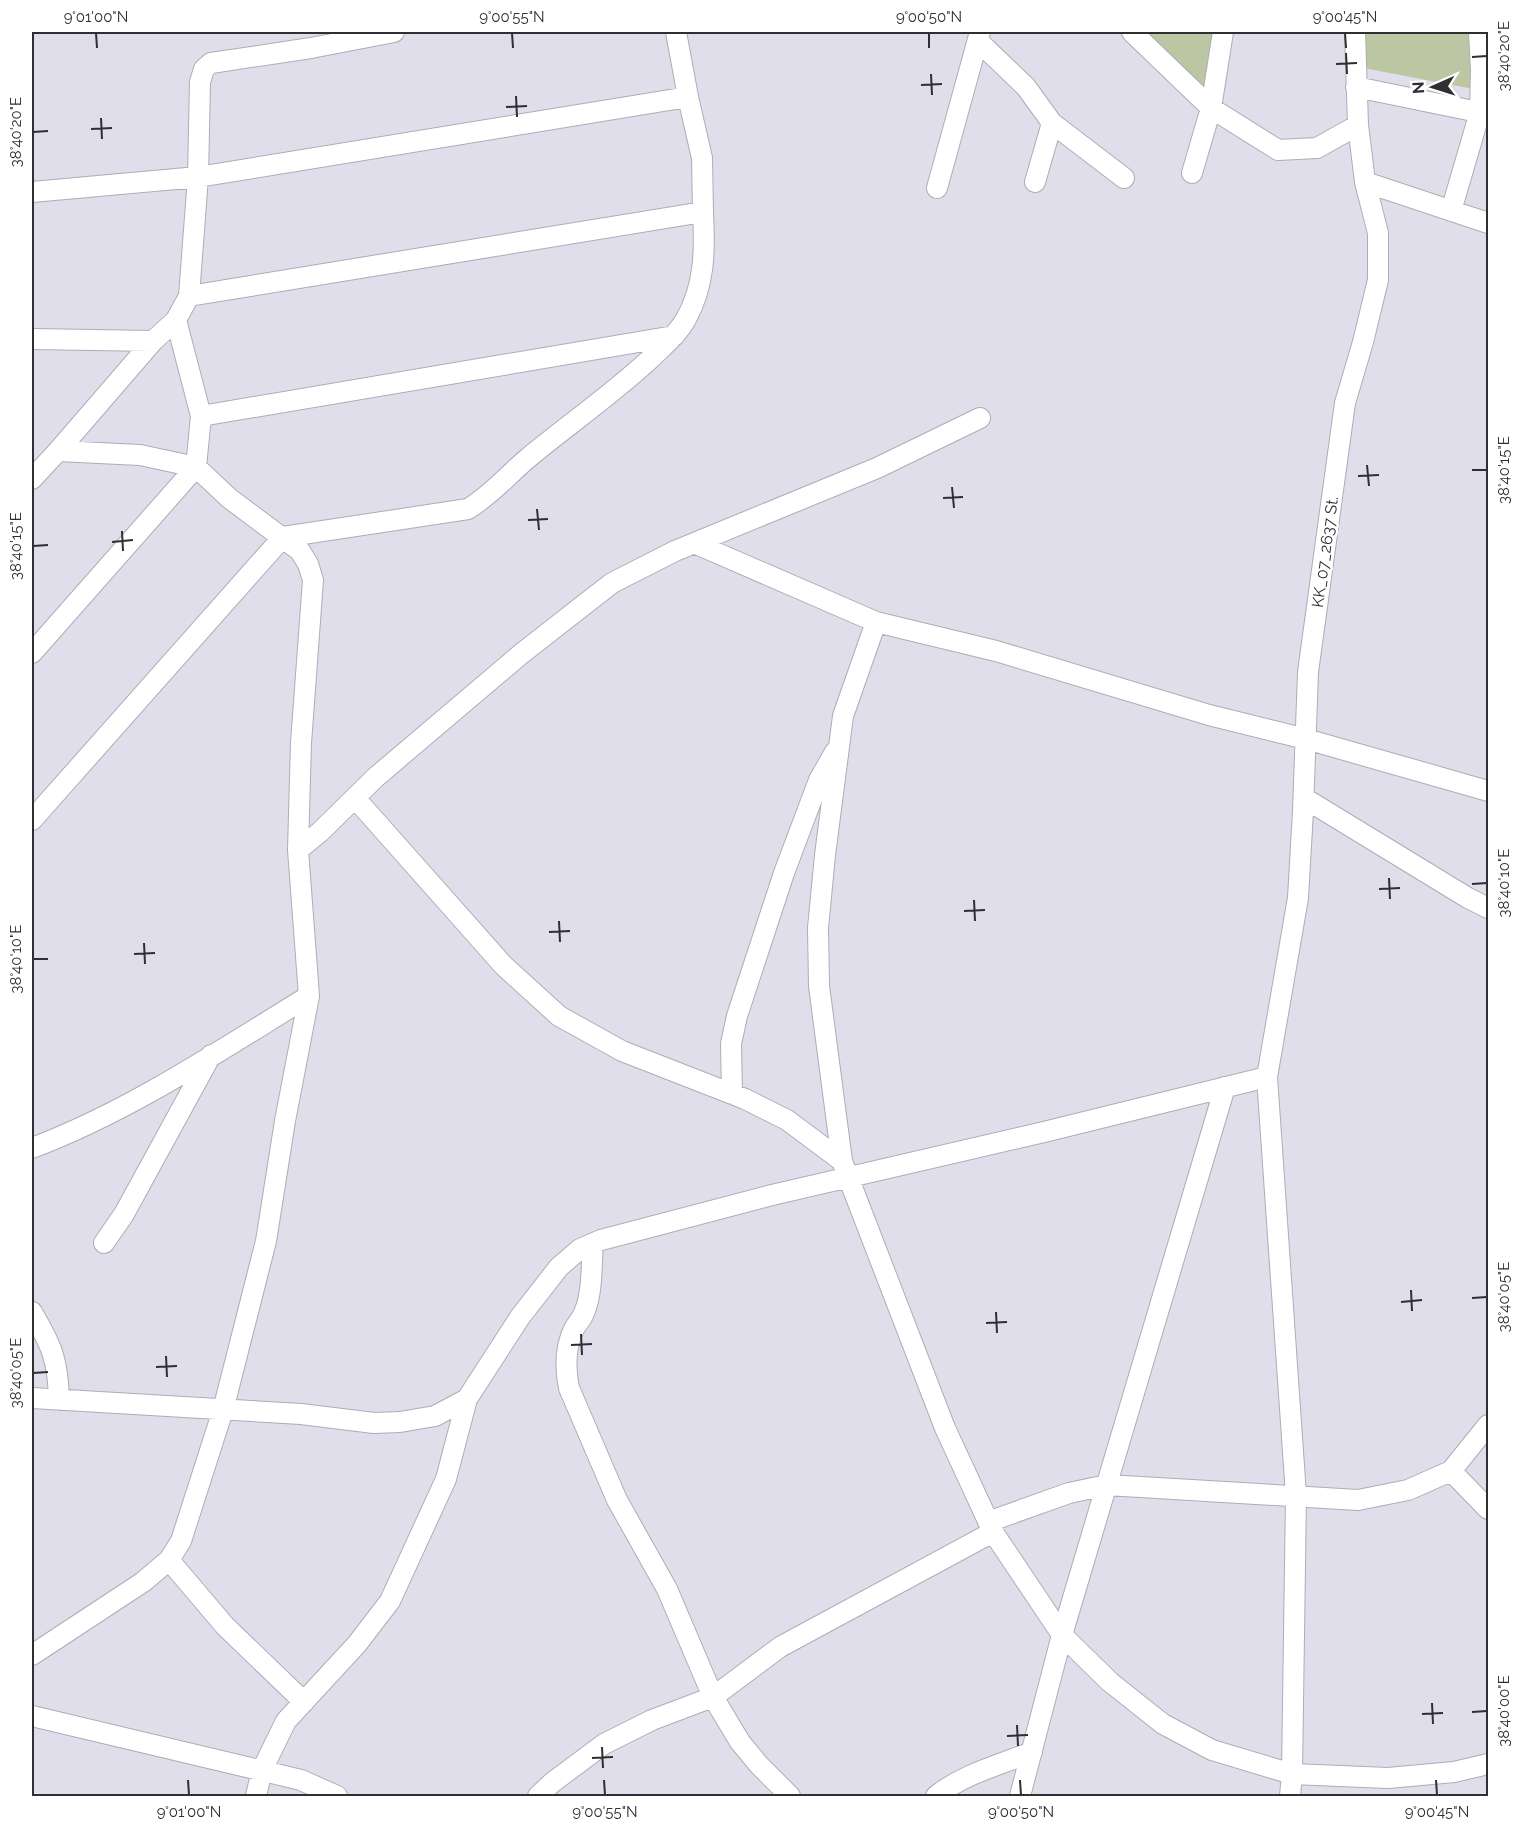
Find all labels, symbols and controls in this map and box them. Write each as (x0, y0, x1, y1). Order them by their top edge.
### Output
text: 9°01'00"N (64, 8, 128, 26)
text: 9°00'55"N (479, 8, 545, 26)
text: 9°00'50"N (896, 8, 962, 26)
text: 9°00'45"N (1313, 8, 1377, 26)
text: 38°40'20"E (1495, 21, 1513, 91)
north arrow (1403, 57, 1463, 117)
text: N (1409, 81, 1428, 94)
text: 38°40'20"E (7, 97, 25, 167)
text: 38°40'15"E (1495, 436, 1513, 504)
street label: KK_07_2637 St. (1308, 495, 1342, 609)
text: 38°40'15"E (7, 512, 25, 580)
text: 38°40'10"E (1495, 849, 1513, 917)
text: 38°40'10"E (7, 925, 25, 993)
text: 38°40'05"E (1495, 1262, 1513, 1332)
text: 38°40'05"E (7, 1338, 25, 1408)
text: 38°40'00"E (1495, 1675, 1513, 1747)
text: 9°01'00"N (157, 1803, 221, 1821)
text: 9°00'55"N (572, 1803, 638, 1821)
text: 9°00'50"N (988, 1803, 1054, 1821)
text: 9°00'45"N (1405, 1803, 1469, 1821)

